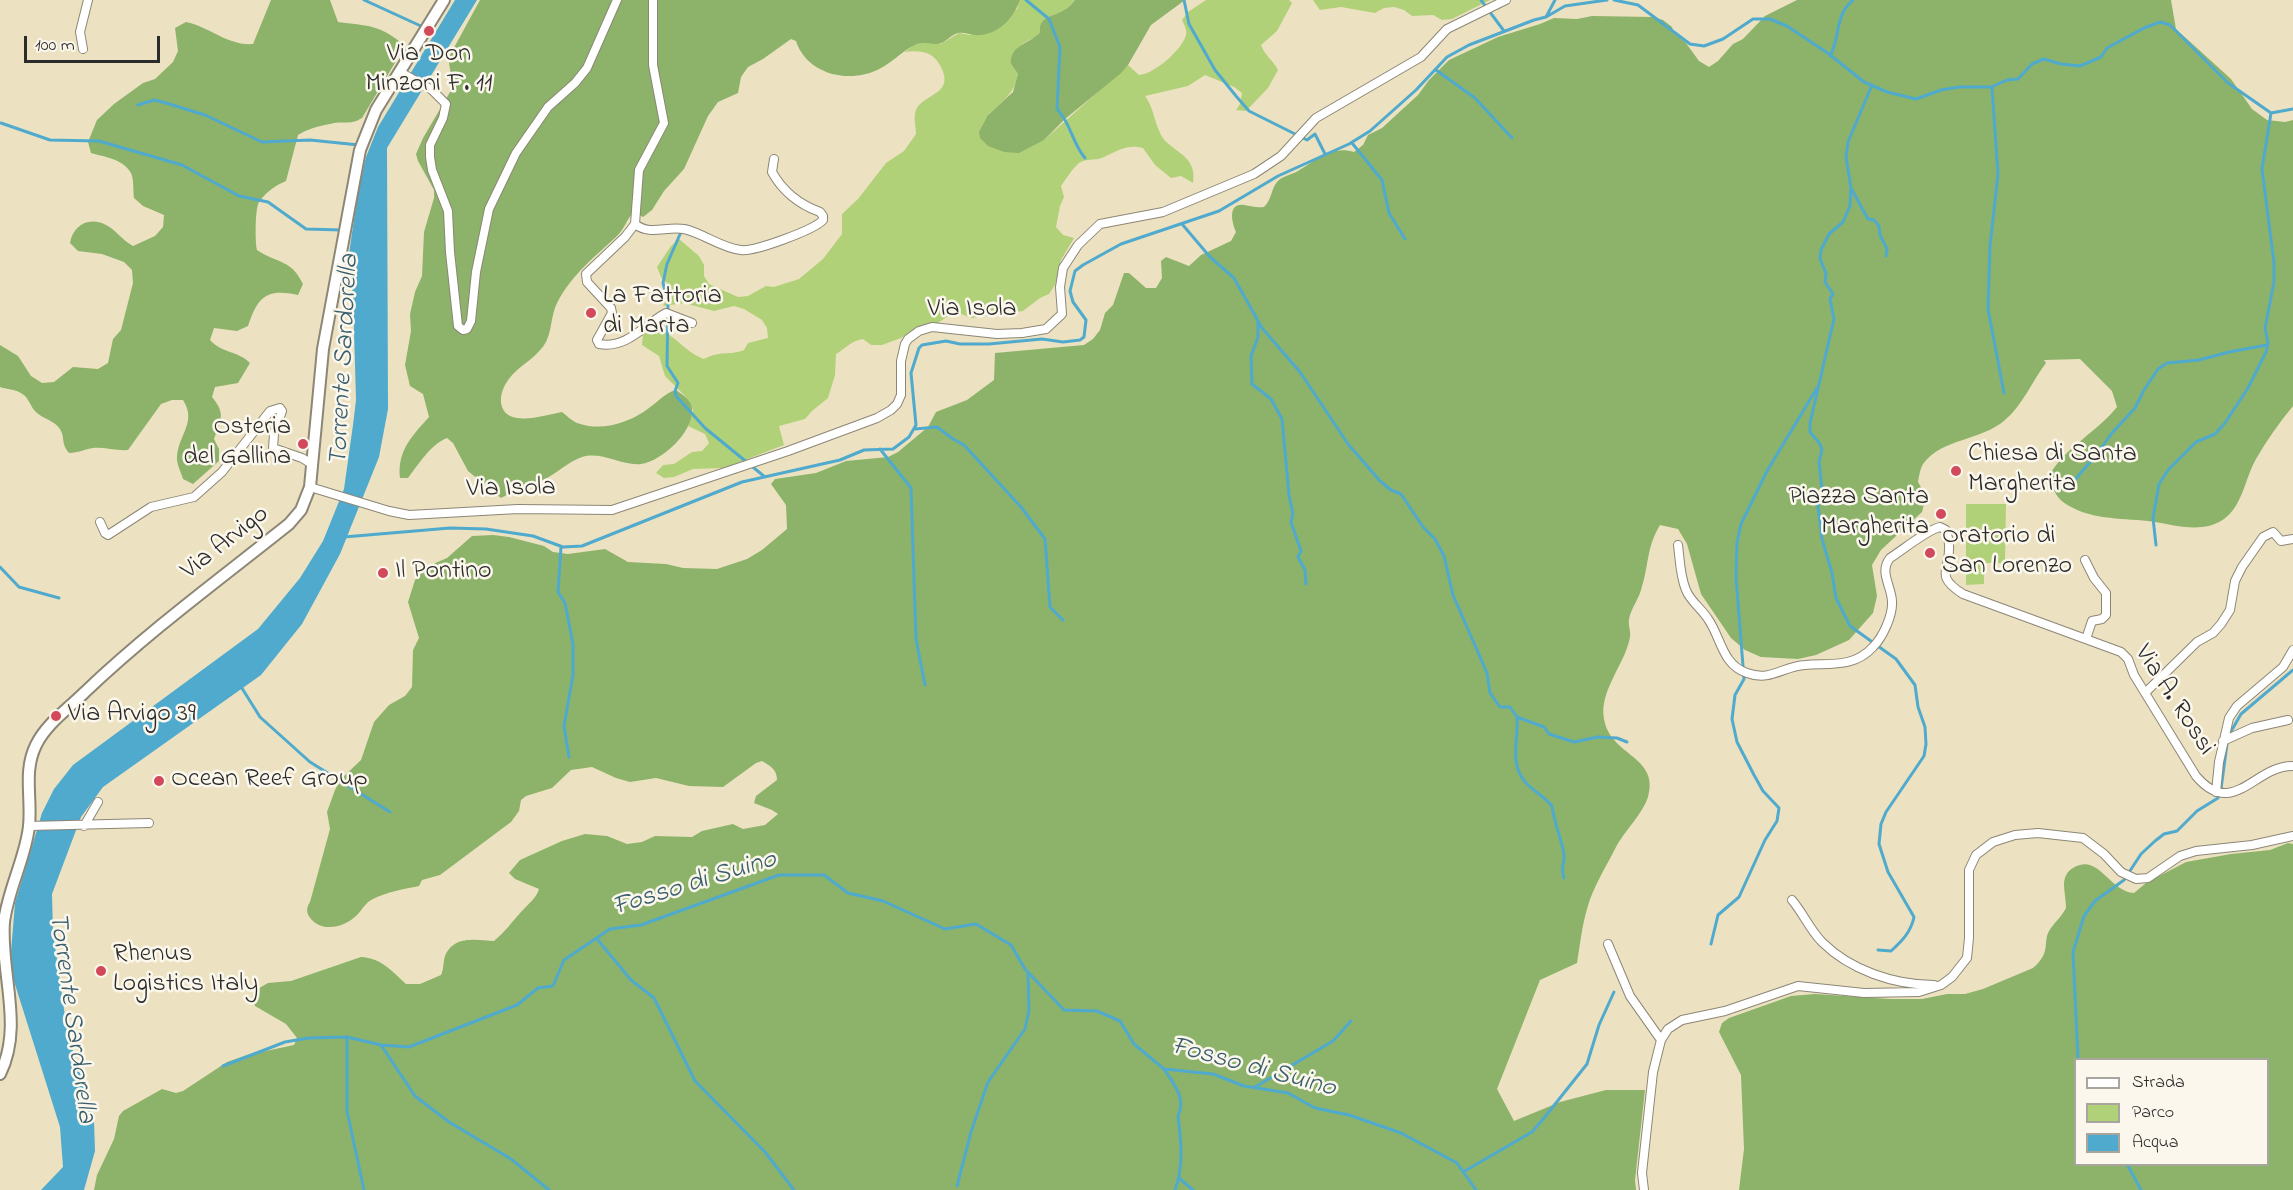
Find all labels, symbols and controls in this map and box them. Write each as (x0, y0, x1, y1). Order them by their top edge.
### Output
scale bar (27, 24, 164, 62)
marker: Via Don Minzoni F. 11 (422, 24, 436, 38)
text: 100 m (35, 33, 75, 59)
place label: Via Don Minzoni F. 11 (366, 40, 492, 101)
water label: Torrente Sardorella (324, 253, 368, 467)
place label: La Fattoria di Marta (603, 282, 722, 344)
street label: Via Isola (927, 295, 1017, 327)
marker: La Fattoria di Marta (584, 306, 598, 320)
place label: Osteria del Gallina (183, 413, 291, 474)
marker: Osteria del Gallina (296, 437, 310, 451)
place label: Chiesa di Santa Margherita (1968, 440, 2137, 502)
marker: Chiesa di Santa Margherita (1949, 464, 1963, 478)
street label: Via Isola (466, 474, 556, 506)
place label: Piazza Santa Margherita (1788, 483, 1929, 544)
street label: Via Arvigo (176, 500, 276, 588)
marker: Piazza Santa Margherita (1934, 507, 1948, 521)
place label: Oratorio di San Lorenzo (1942, 522, 2072, 584)
marker: Oratorio di San Lorenzo (1923, 546, 1937, 560)
place label: Il Pontino (395, 557, 492, 589)
marker: Il Pontino (376, 566, 390, 580)
street label: Via A. Rossi (2126, 640, 2220, 762)
place label: Via Arvigo 39 (68, 700, 196, 732)
marker: Via Arvigo 39 (49, 709, 63, 723)
place label: Ocean Reef Group (171, 765, 368, 797)
marker: Ocean Reef Group (152, 774, 166, 788)
water label: Fosso di Suino (609, 845, 781, 925)
water label: Torrente Sardorella (39, 911, 101, 1125)
place label: Rhenus Logistics Italy (113, 940, 258, 1002)
marker: Rhenus Logistics Italy (94, 964, 108, 978)
water label: Fosso di Suino (1167, 1031, 1339, 1107)
legend (2074, 1058, 2269, 1166)
text: Strada (2132, 1070, 2185, 1096)
text: Parco (2132, 1100, 2174, 1126)
text: Acqua (2132, 1130, 2179, 1156)

